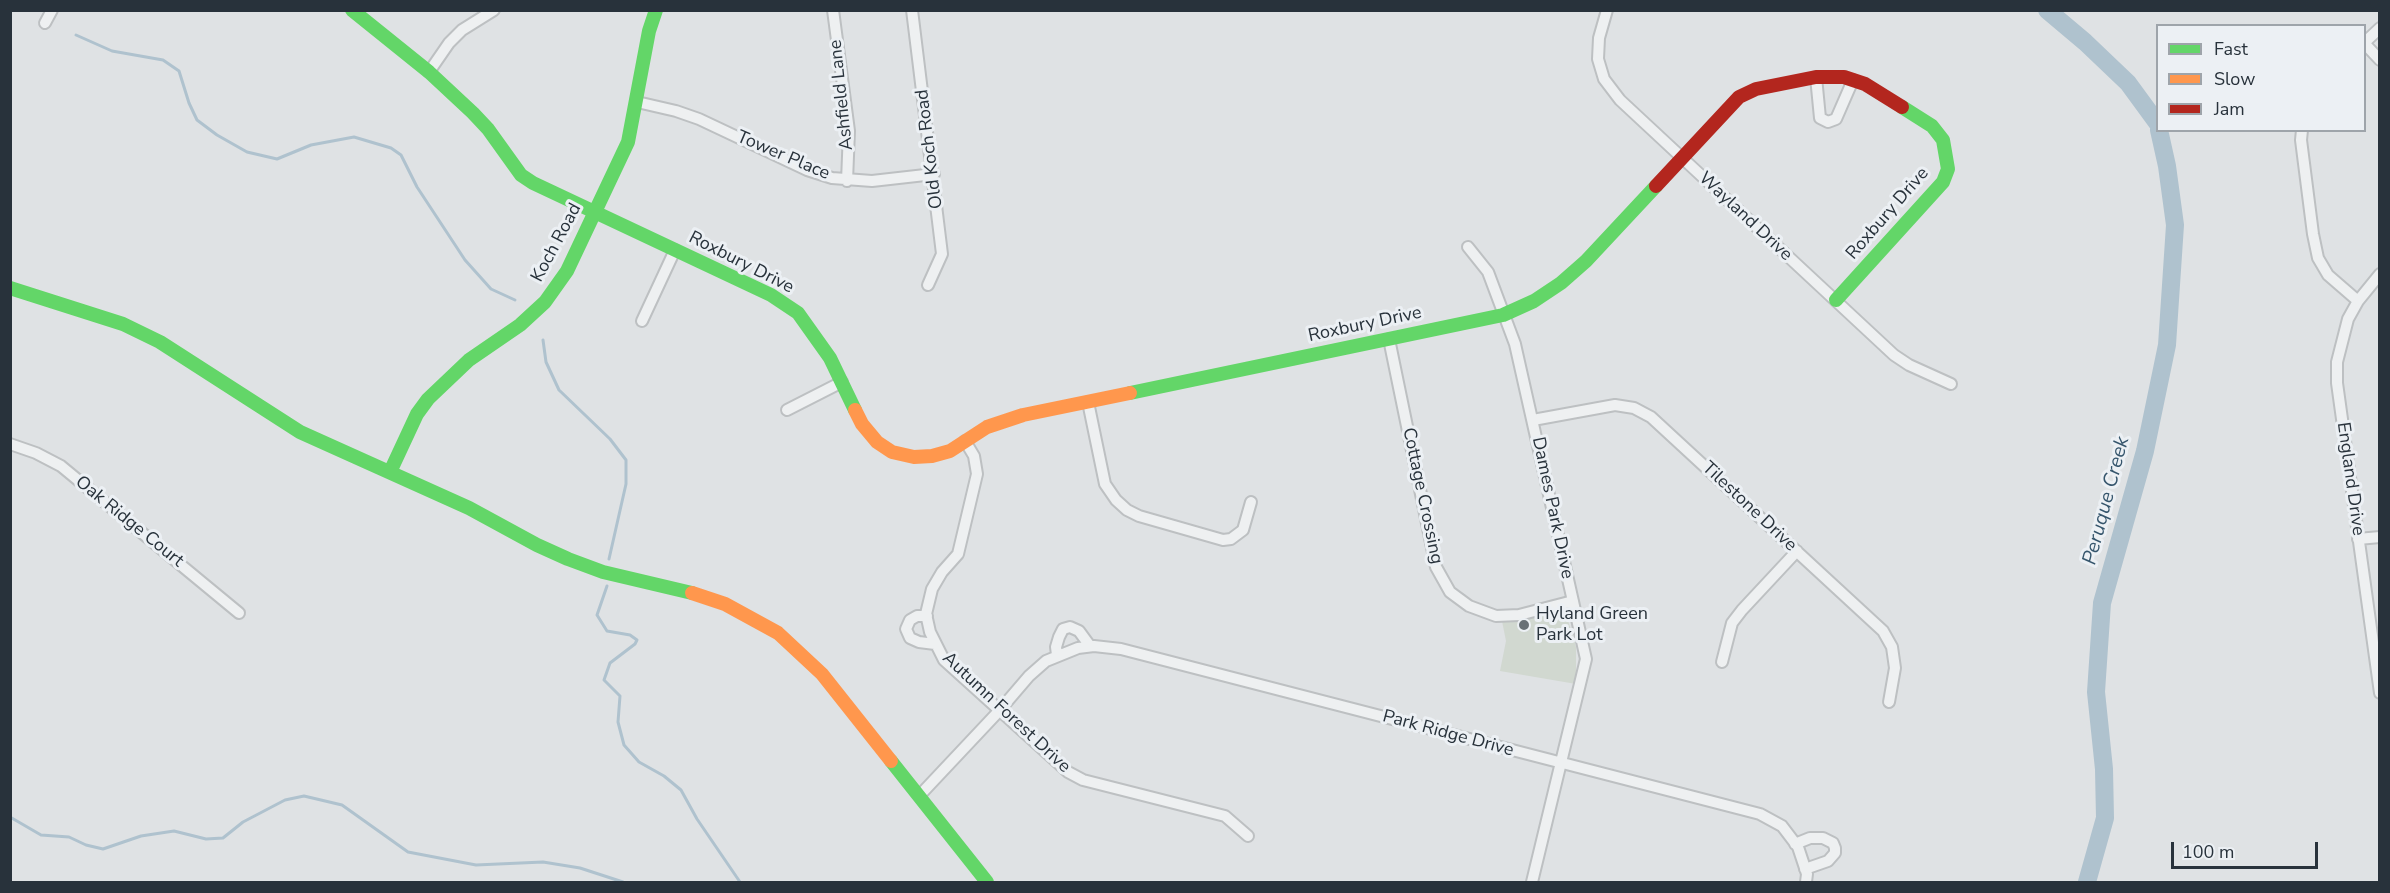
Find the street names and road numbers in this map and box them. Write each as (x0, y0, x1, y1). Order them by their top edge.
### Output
street label: Ashfield Lane (825, 39, 859, 151)
street label: Old Koch Road (912, 88, 948, 210)
street label: Tower Place (733, 127, 833, 185)
street label: Roxbury Drive (1842, 163, 1934, 265)
street label: Wayland Drive (1694, 168, 1796, 266)
street label: Koch Road (527, 200, 587, 286)
street label: Roxbury Drive (685, 227, 797, 299)
street label: Roxbury Drive (1306, 302, 1424, 348)
street label: England Drive (2331, 421, 2369, 537)
street label: Cottage Crossing (1397, 426, 1447, 566)
street label: Dames Park Drive (1526, 435, 1578, 581)
street label: Tilestone Drive (1697, 458, 1801, 556)
street label: Oak Ridge Court (70, 472, 188, 572)
street label: Autumn Forest Drive (937, 648, 1075, 778)
street label: Park Ridge Drive (1380, 706, 1516, 762)

